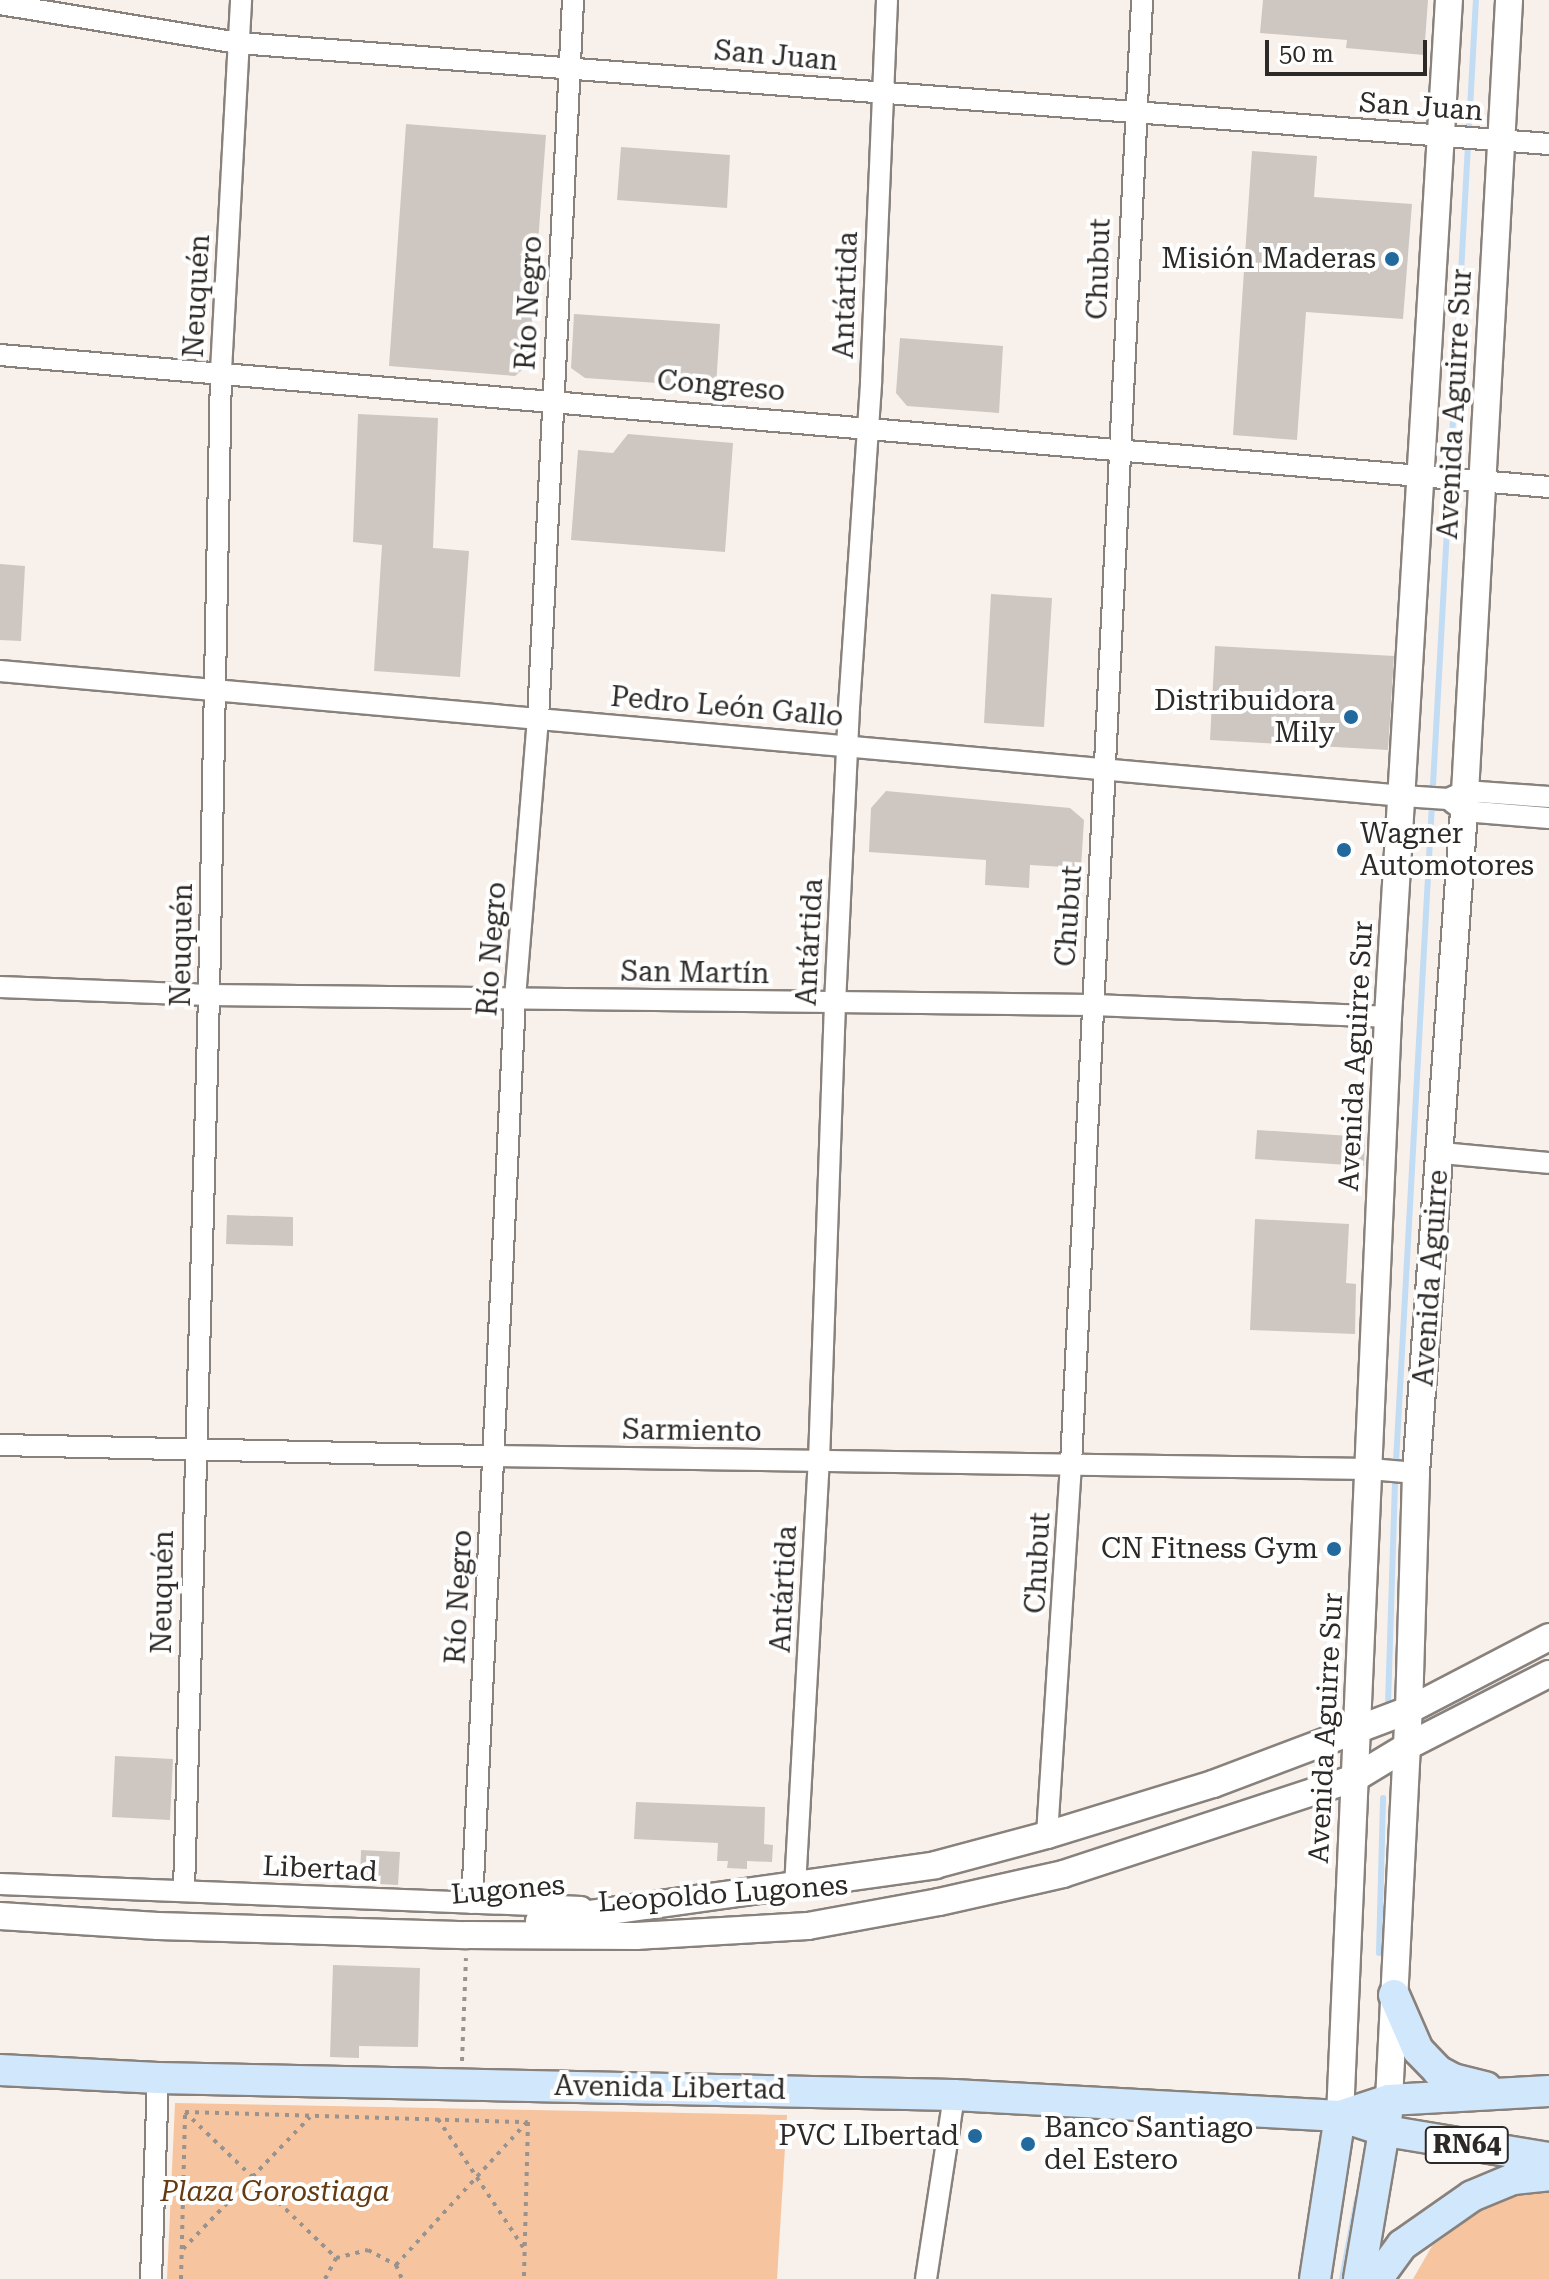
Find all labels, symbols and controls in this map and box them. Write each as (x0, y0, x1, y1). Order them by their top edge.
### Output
scale bar (1269, 24, 1431, 74)
street label: San Juan (713, 34, 839, 78)
text: 50 m (1279, 40, 1334, 68)
street label: San Juan (1358, 86, 1484, 128)
street label: Chubut (1080, 218, 1118, 320)
street label: Antártida (827, 231, 865, 359)
street label: Neuquén (177, 233, 217, 359)
street label: Río Negro (509, 235, 549, 371)
place label: Misión Maderas (1161, 242, 1376, 276)
marker: Misión Maderas (1383, 250, 1401, 268)
street label: Avenida Aguirre Sur (1431, 268, 1479, 540)
street label: Congreso (656, 364, 786, 408)
street label: Pedro León Gallo (609, 680, 845, 734)
place label: Distribuidora Mily (1154, 684, 1335, 750)
marker: Distribuidora Mily (1342, 708, 1360, 726)
place label: Wagner Automotores (1360, 817, 1534, 883)
marker: Wagner Automotores (1335, 841, 1353, 859)
street label: Chubut (1049, 864, 1089, 968)
street label: Antártida (790, 877, 830, 1007)
street label: Río Negro (471, 881, 513, 1017)
street label: Neuquén (164, 883, 200, 1007)
street label: Avenida Aguirre Sur (1332, 920, 1380, 1192)
street label: San Martín (620, 955, 770, 991)
street label: Avenida Aguirre (1407, 1168, 1455, 1388)
street label: Sarmiento (622, 1413, 762, 1449)
street label: Chubut (1019, 1512, 1057, 1614)
street label: Antártida (764, 1524, 804, 1654)
street label: Río Negro (439, 1529, 479, 1665)
street label: Neuquén (145, 1530, 181, 1654)
place label: CN Fitness Gym (1101, 1532, 1318, 1566)
marker: CN Fitness Gym (1325, 1540, 1343, 1558)
street label: Avenida Aguirre Sur (1302, 1592, 1350, 1864)
street label: Libertad (262, 1849, 378, 1889)
street label: Lugones (450, 1868, 566, 1912)
street label: Leopoldo Lugones (597, 1869, 849, 1919)
street label: Avenida Libertad (554, 2069, 786, 2107)
place label: Banco Santiago del Estero (1044, 2111, 1254, 2177)
place label: PVC LIbertad (778, 2119, 959, 2153)
road number: RN64 (1423, 2123, 1511, 2167)
marker: PVC LIbertad (966, 2127, 984, 2145)
marker: Banco Santiago del Estero (1019, 2135, 1037, 2153)
park label: Plaza Gorostiaga (160, 2175, 390, 2209)

